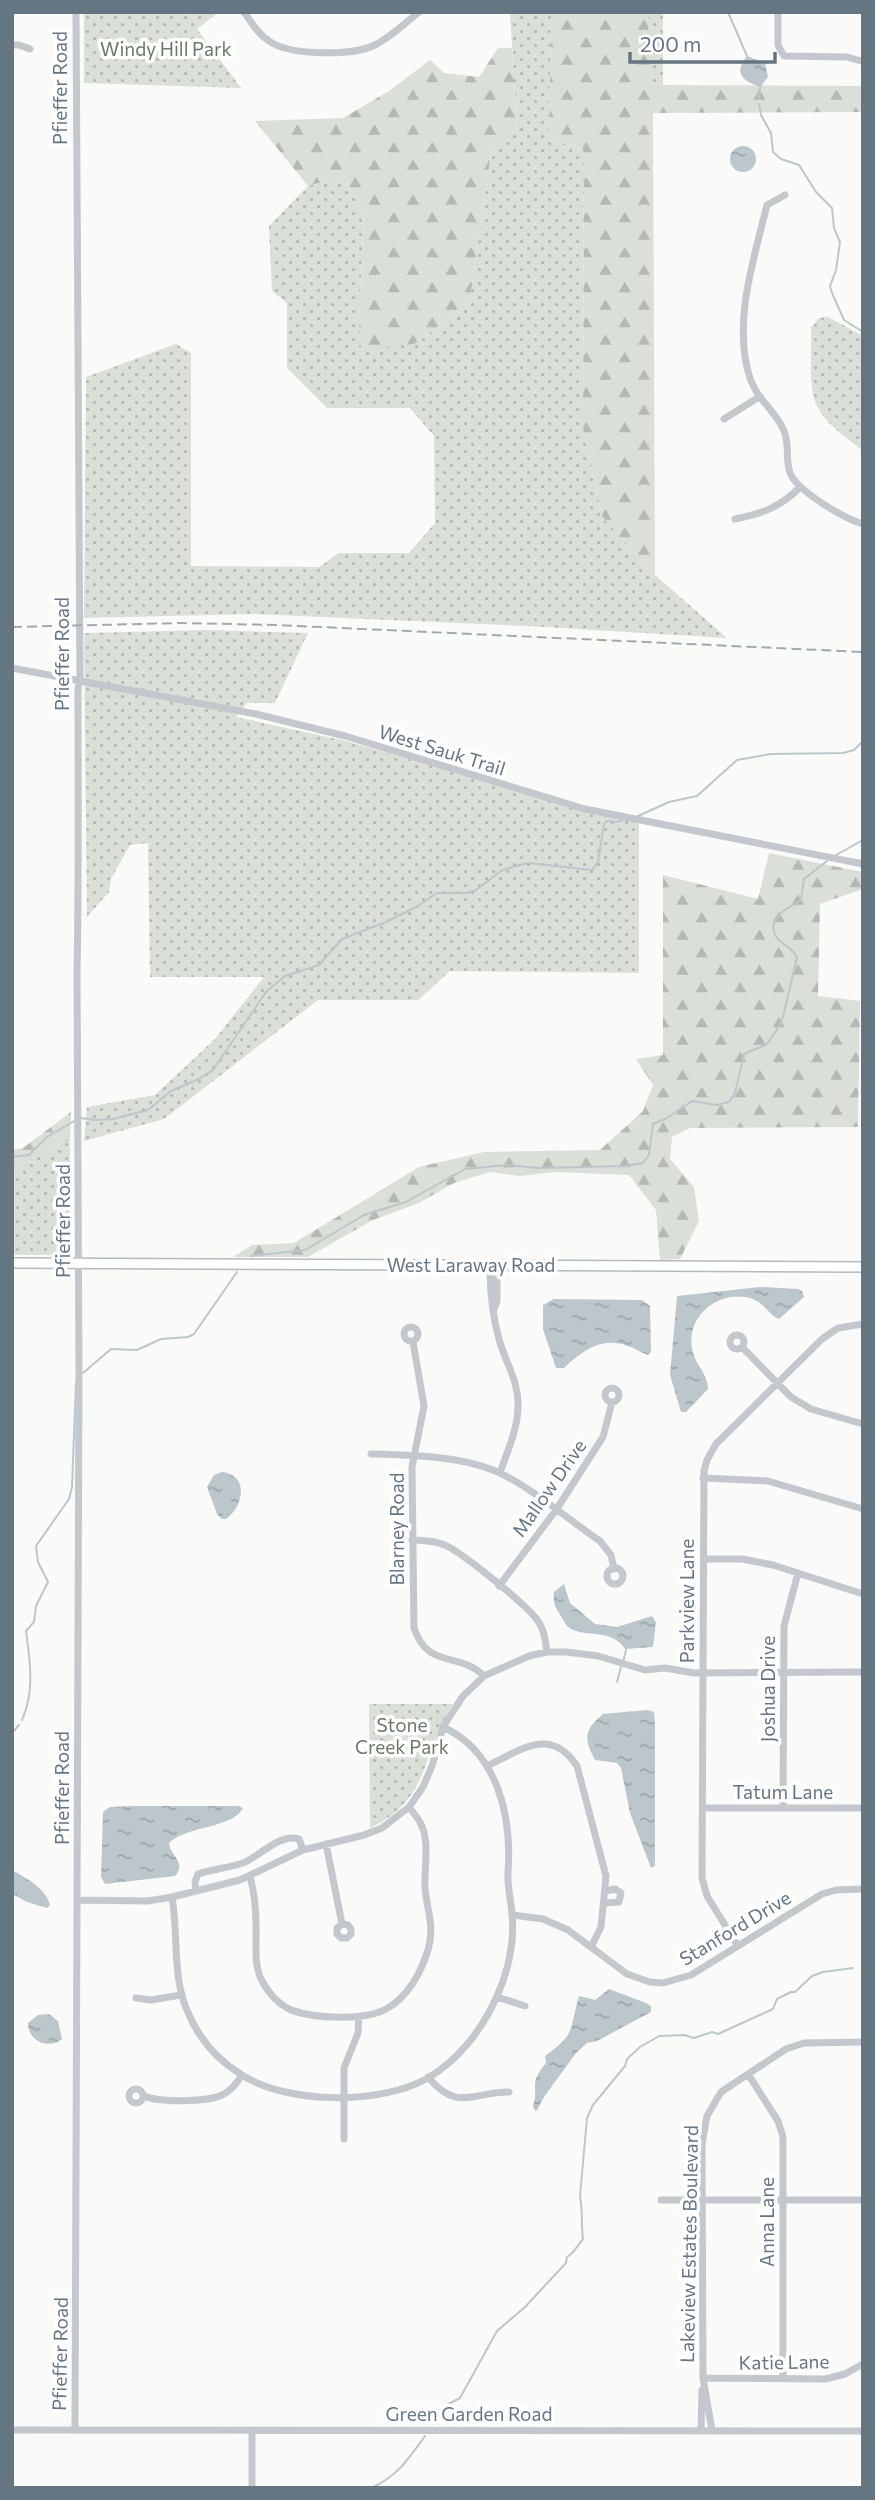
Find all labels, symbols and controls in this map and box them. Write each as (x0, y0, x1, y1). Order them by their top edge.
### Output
scale bar (630, 21, 775, 65)
street label: Pfieffer Road (48, 31, 71, 145)
text: 200 m (640, 31, 701, 56)
park label: Windy Hill Park (100, 37, 232, 60)
street label: Pfieffer Road (50, 597, 73, 711)
street label: West Sauk Trail (376, 719, 508, 780)
street label: Pfieffer Road (51, 1164, 74, 1278)
street label: West Laraway Road (387, 1253, 555, 1276)
street label: Mallow Drive (507, 1435, 591, 1541)
street label: Blarney Road (385, 1472, 408, 1586)
street label: Parkview Lane (675, 1539, 698, 1663)
street label: Joshua Drive (756, 1636, 779, 1742)
park label: Stone Creek Park (355, 1713, 449, 1758)
street label: Pfieffer Road (50, 1731, 73, 1845)
street label: Tatum Lane (733, 1780, 833, 1803)
street label: Stanford Drive (675, 1885, 795, 1970)
street label: Lakeview Estates Boulevard (675, 2125, 702, 2363)
street label: Anna Lane (755, 2177, 778, 2267)
street label: Pfieffer Road (47, 2297, 72, 2411)
street label: Katie Lane (738, 2349, 830, 2374)
street label: Green Garden Road (386, 2402, 552, 2425)

